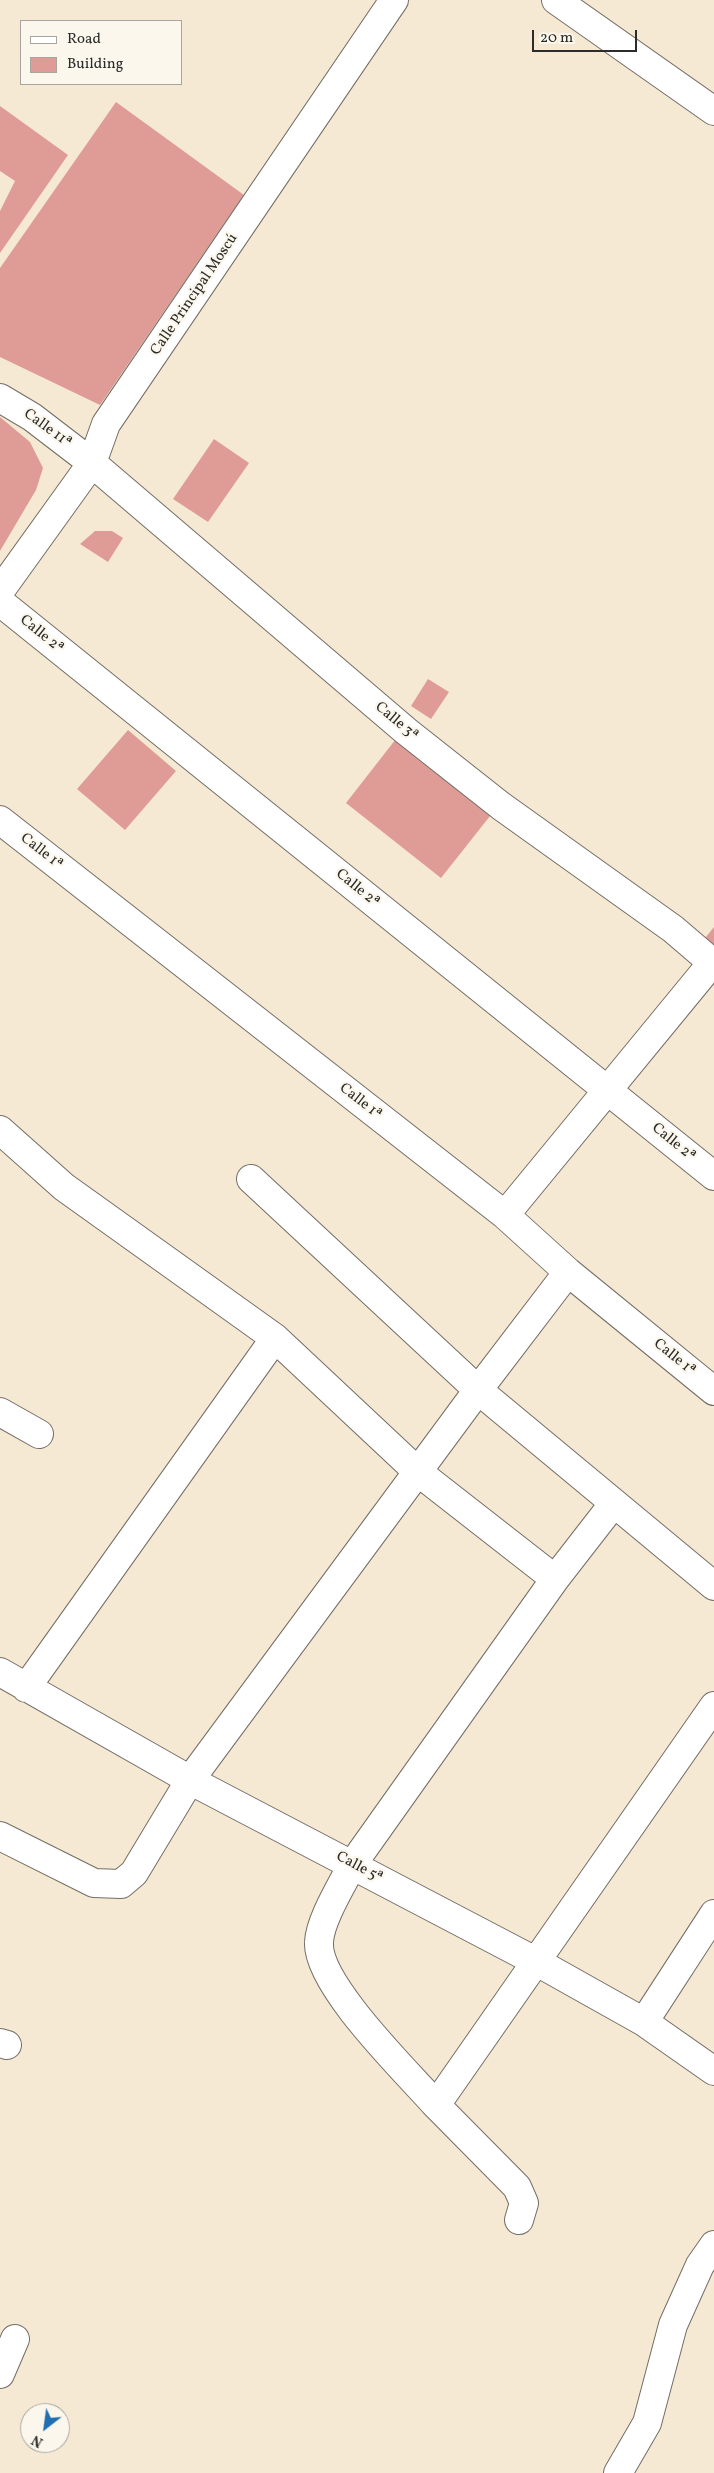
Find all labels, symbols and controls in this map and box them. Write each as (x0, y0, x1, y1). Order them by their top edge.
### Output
legend (20, 20, 182, 85)
scale bar (534, 20, 639, 52)
text: 20 m (540, 28, 573, 49)
text: Road (67, 29, 101, 50)
text: Building (67, 54, 123, 75)
street label: Calle Principal Moscú (148, 231, 242, 359)
street label: Calle 11ª (20, 406, 74, 452)
street label: Calle 2ª (16, 612, 66, 658)
street label: Calle 3ª (371, 699, 421, 745)
street label: Calle 1ª (16, 830, 66, 874)
street label: Calle 2ª (332, 866, 382, 912)
street label: Calle 1ª (335, 1080, 385, 1124)
street label: Calle 2ª (648, 1120, 698, 1166)
street label: Calle 1ª (649, 1336, 699, 1380)
street label: Calle 5ª (333, 1848, 385, 1888)
north arrow (20, 2403, 70, 2453)
text: N (29, 2430, 47, 2451)

